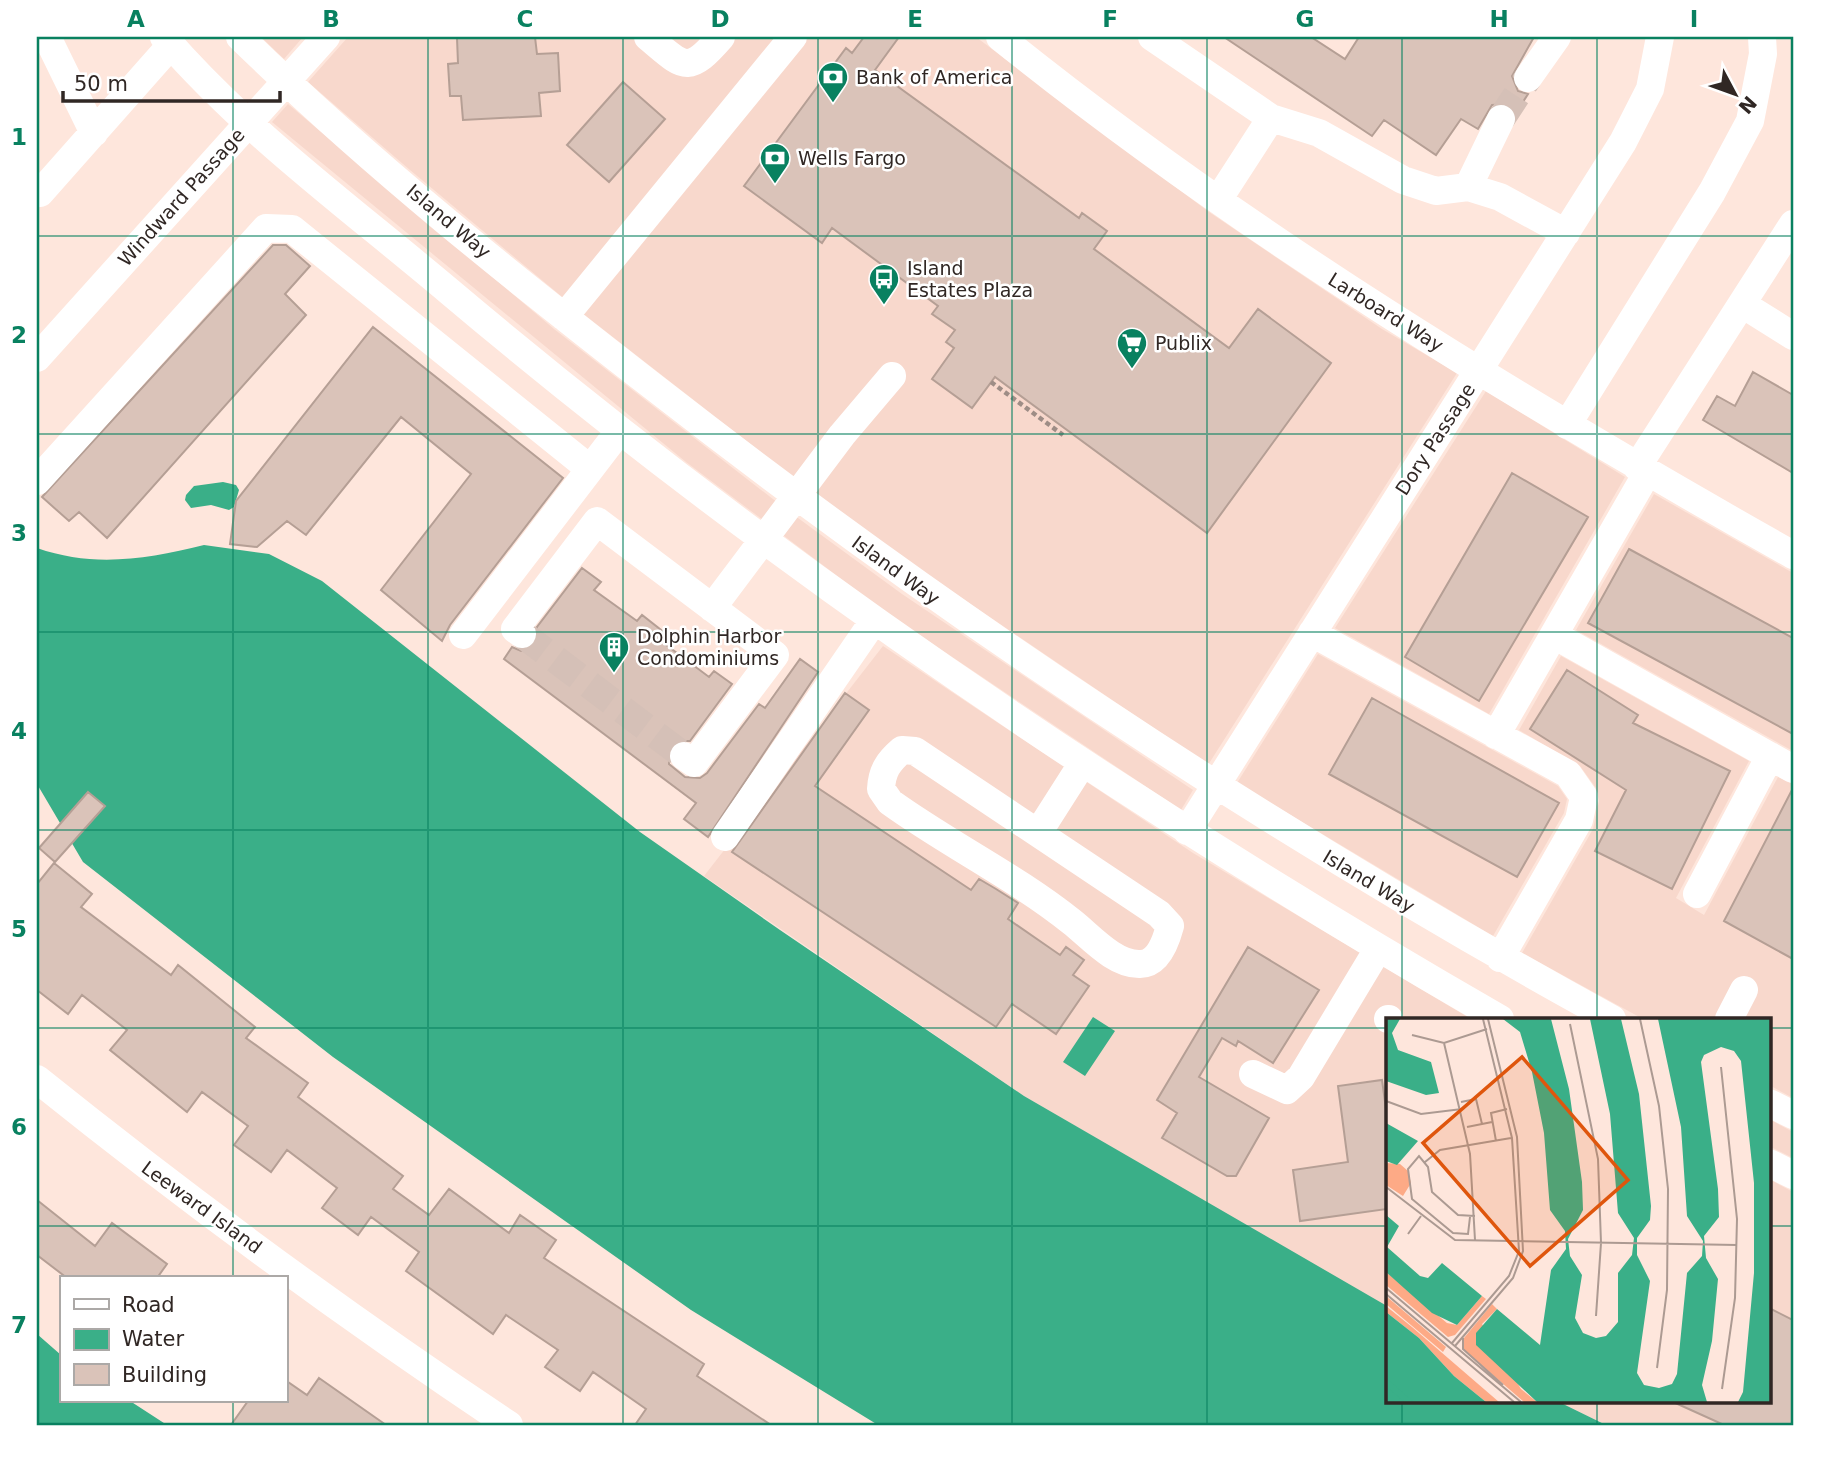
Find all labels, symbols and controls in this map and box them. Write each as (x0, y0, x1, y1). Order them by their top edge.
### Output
text: A (127, 6, 145, 32)
text: B (322, 6, 340, 32)
text: C (517, 6, 533, 32)
text: D (710, 6, 730, 32)
text: E (907, 6, 923, 32)
text: F (1102, 6, 1118, 32)
text: G (1296, 6, 1314, 32)
text: H (1489, 6, 1509, 32)
text: I (1690, 6, 1698, 32)
scale bar (63, 60, 280, 104)
bank icon: Bank of America (816, 60, 850, 104)
north arrow (1700, 60, 1770, 130)
place label: Bank of America (856, 66, 1013, 88)
text: 50 m (74, 72, 128, 96)
text: N (1734, 92, 1761, 118)
text: 1 (11, 124, 27, 150)
street label: Windward Passage (113, 124, 249, 270)
bank icon: Wells Fargo (758, 141, 792, 185)
place label: Wells Fargo (798, 147, 906, 169)
street label: Island Way (402, 179, 496, 263)
place label: Island Estates Plaza (907, 257, 1033, 301)
bus stop icon: Island Estates Plaza (867, 262, 901, 306)
street label: Larboard Way (1324, 268, 1448, 356)
text: 2 (11, 322, 27, 348)
supermarket icon: Publix (1115, 326, 1149, 370)
place label: Publix (1155, 332, 1212, 354)
street label: Dory Passage (1391, 379, 1479, 499)
text: 3 (11, 520, 27, 546)
street label: Island Way (848, 531, 944, 609)
place label: Dolphin Harbor Condominiums (637, 625, 781, 669)
building icon: Dolphin Harbor Condominiums (597, 630, 631, 674)
text: 4 (11, 718, 27, 744)
street label: Island Way (1319, 845, 1419, 917)
text: 5 (11, 916, 27, 942)
inset map (1386, 1018, 1770, 1402)
text: 6 (11, 1114, 27, 1140)
street label: Leeward Island (138, 1156, 266, 1258)
legend (60, 1276, 287, 1402)
text: Road (122, 1293, 175, 1317)
text: 7 (11, 1312, 27, 1338)
text: Water (122, 1327, 184, 1351)
text: Building (122, 1363, 207, 1387)

